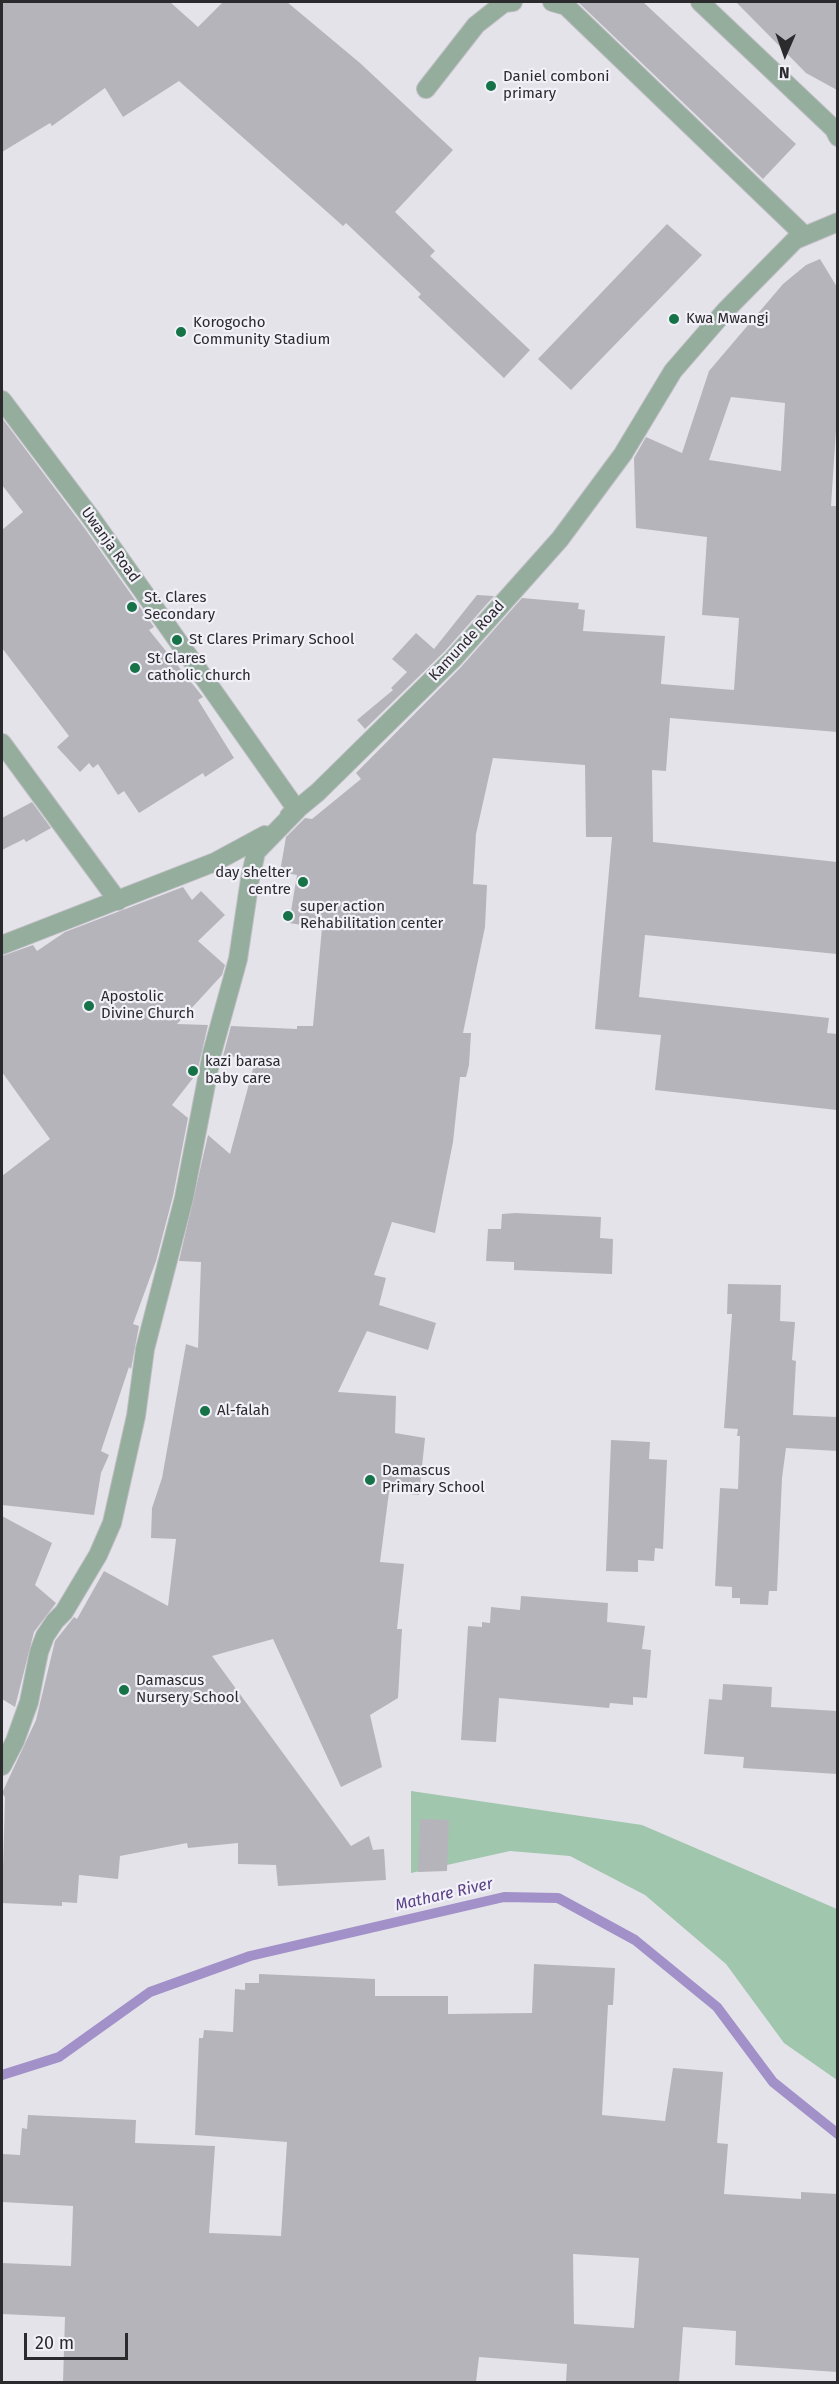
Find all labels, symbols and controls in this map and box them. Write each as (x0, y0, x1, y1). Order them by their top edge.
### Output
north arrow (755, 24, 815, 84)
text: N (779, 63, 790, 82)
place label: Daniel comboni primary (503, 68, 609, 103)
marker: Daniel comboni primary (484, 79, 498, 93)
place label: Kwa Mwangi (686, 310, 769, 328)
marker: Kwa Mwangi (667, 312, 681, 326)
place label: Korogocho Community Stadium (193, 314, 330, 349)
marker: Korogocho Community Stadium (174, 325, 188, 339)
street label: Uwanja Road (77, 504, 143, 586)
place label: St. Clares Secondary (144, 589, 215, 624)
street label: Kamunde Road (425, 597, 509, 685)
marker: St. Clares Secondary (125, 600, 139, 614)
place label: St Clares Primary School (189, 631, 354, 649)
marker: St Clares Primary School (170, 633, 184, 647)
place label: St Clares catholic church (147, 650, 251, 685)
marker: St Clares catholic church (128, 661, 142, 675)
place label: day shelter centre (215, 864, 291, 899)
marker: day shelter centre (296, 875, 310, 889)
place label: super action Rehabilitation center (300, 898, 443, 933)
marker: super action Rehabilitation center (281, 909, 295, 923)
place label: Apostolic Divine Church (101, 988, 195, 1023)
marker: Apostolic Divine Church (82, 999, 96, 1013)
place label: kazi barasa baby care (205, 1053, 281, 1088)
marker: kazi barasa baby care (186, 1064, 200, 1078)
place label: Al-falah (217, 1402, 270, 1420)
marker: Al-falah (198, 1404, 212, 1418)
place label: Damascus Primary School (382, 1462, 485, 1497)
marker: Damascus Primary School (363, 1473, 377, 1487)
place label: Damascus Nursery School (136, 1672, 239, 1707)
marker: Damascus Nursery School (117, 1683, 131, 1697)
water label: Mathare River (393, 1874, 495, 1916)
scale bar (27, 2321, 130, 2359)
text: 20 m (35, 2332, 74, 2354)

